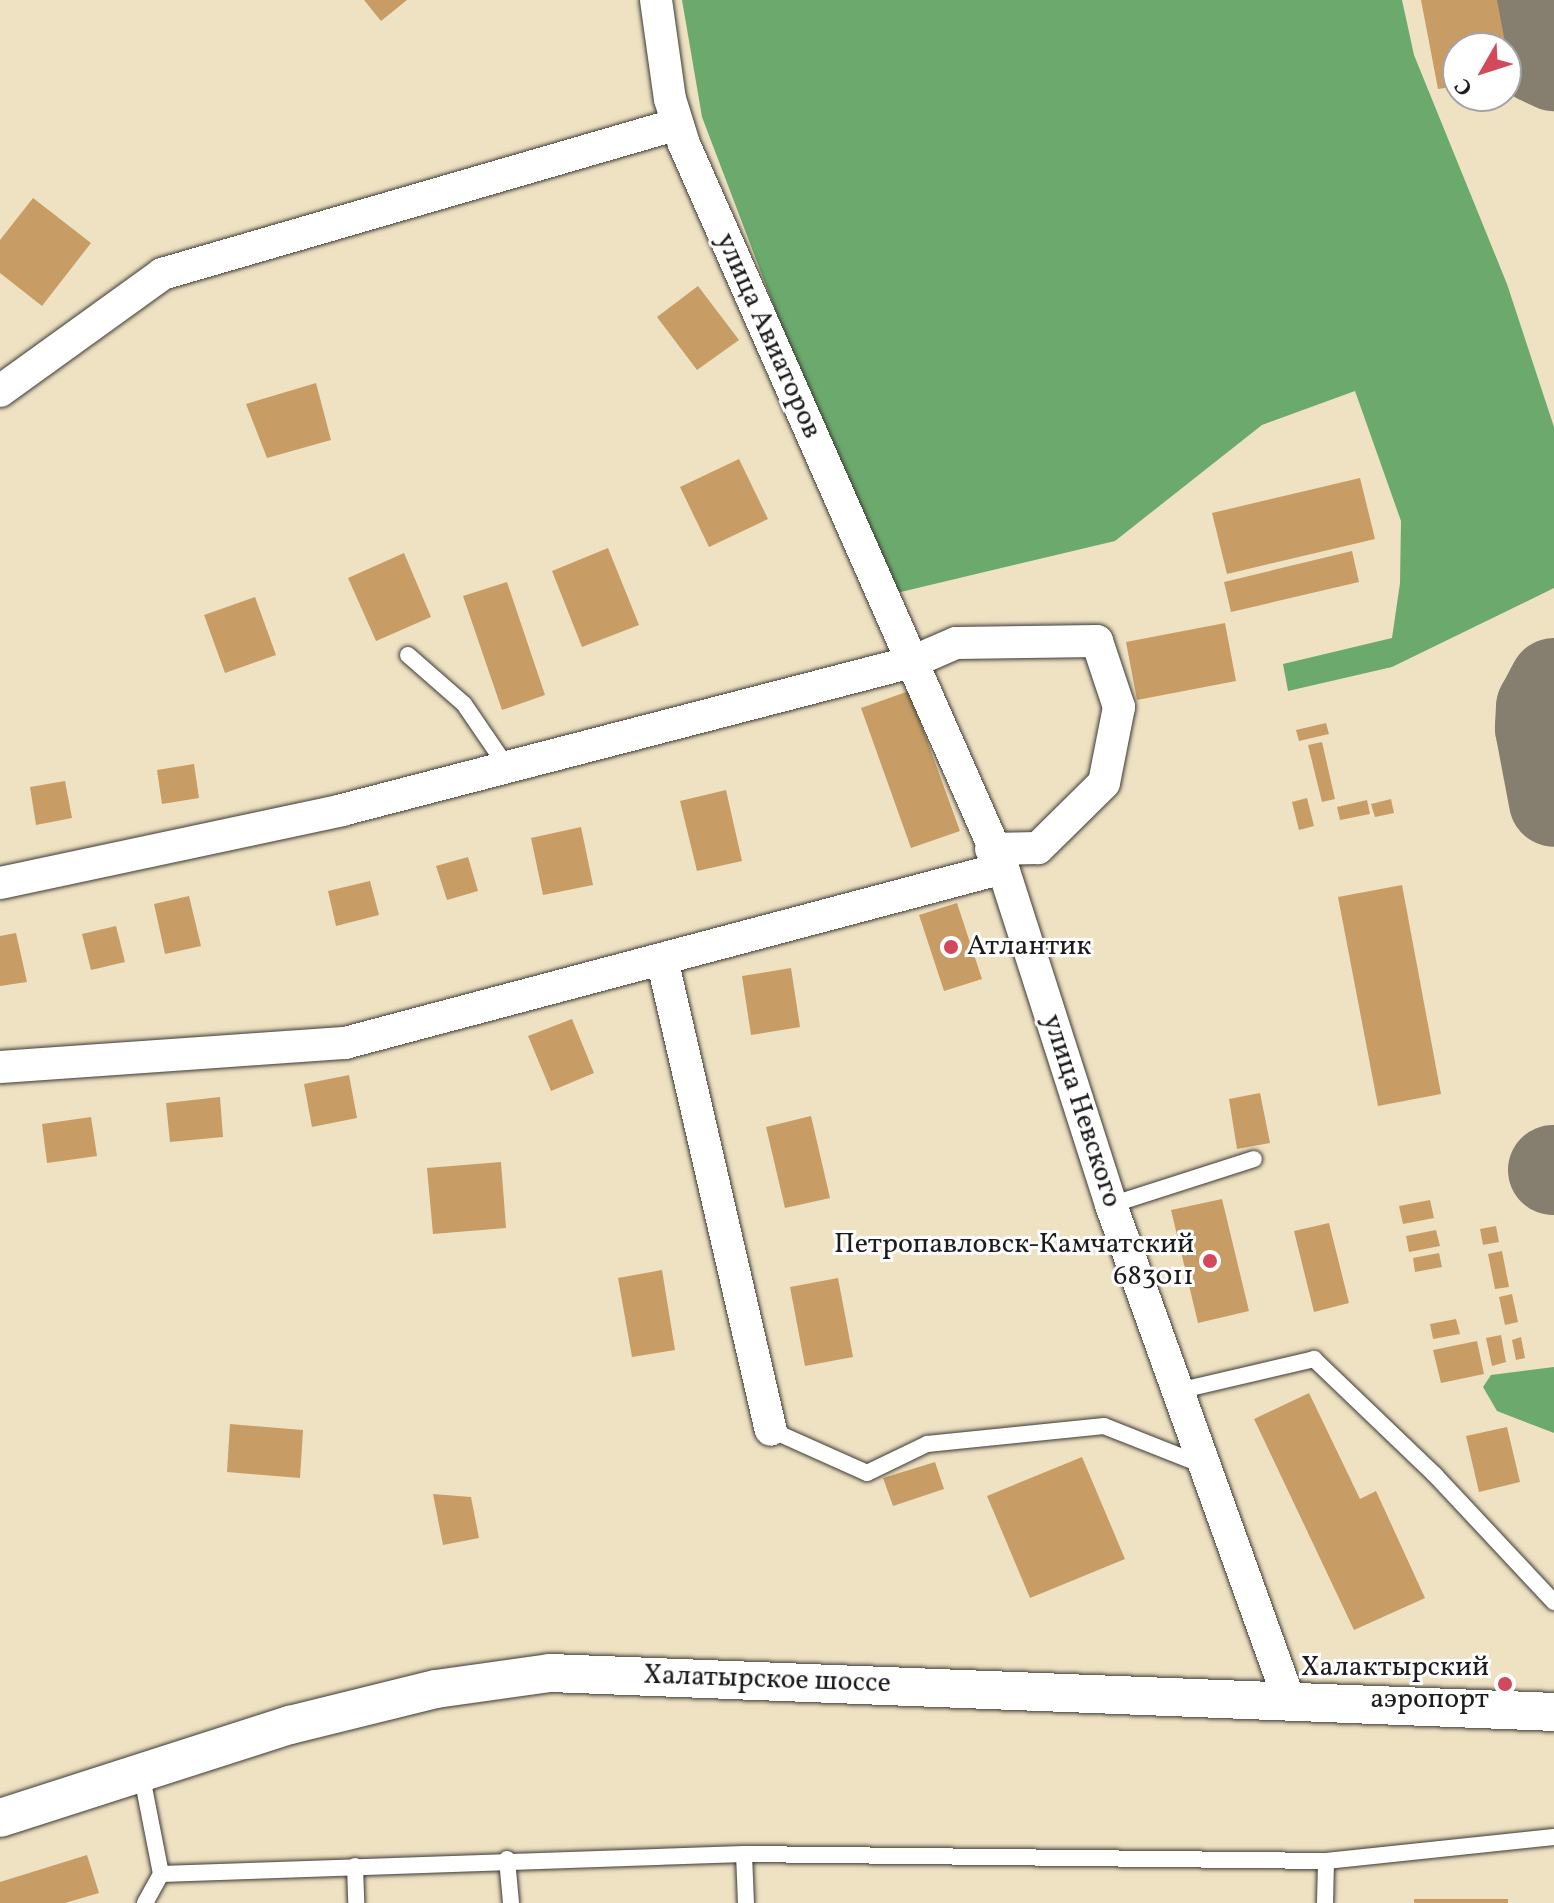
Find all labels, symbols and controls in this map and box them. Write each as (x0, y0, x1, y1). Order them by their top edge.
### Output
north arrow (1442, 32, 1522, 112)
text: С (1448, 71, 1481, 101)
street label: улица Авиаторов (708, 228, 828, 444)
place label: Атлантик (967, 930, 1091, 964)
marker: Атлантик (942, 938, 960, 956)
street label: улица Невского (1034, 1010, 1128, 1212)
place label: Петропавловск-Камчатский 683011 (834, 1228, 1194, 1294)
marker: Петропавловск-Камчатский 683011 (1201, 1252, 1219, 1270)
place label: Халактырский аэропорт (1301, 1651, 1489, 1717)
street label: Халатырское шоссе (643, 1659, 891, 1701)
marker: Халактырский аэропорт (1496, 1675, 1514, 1693)

